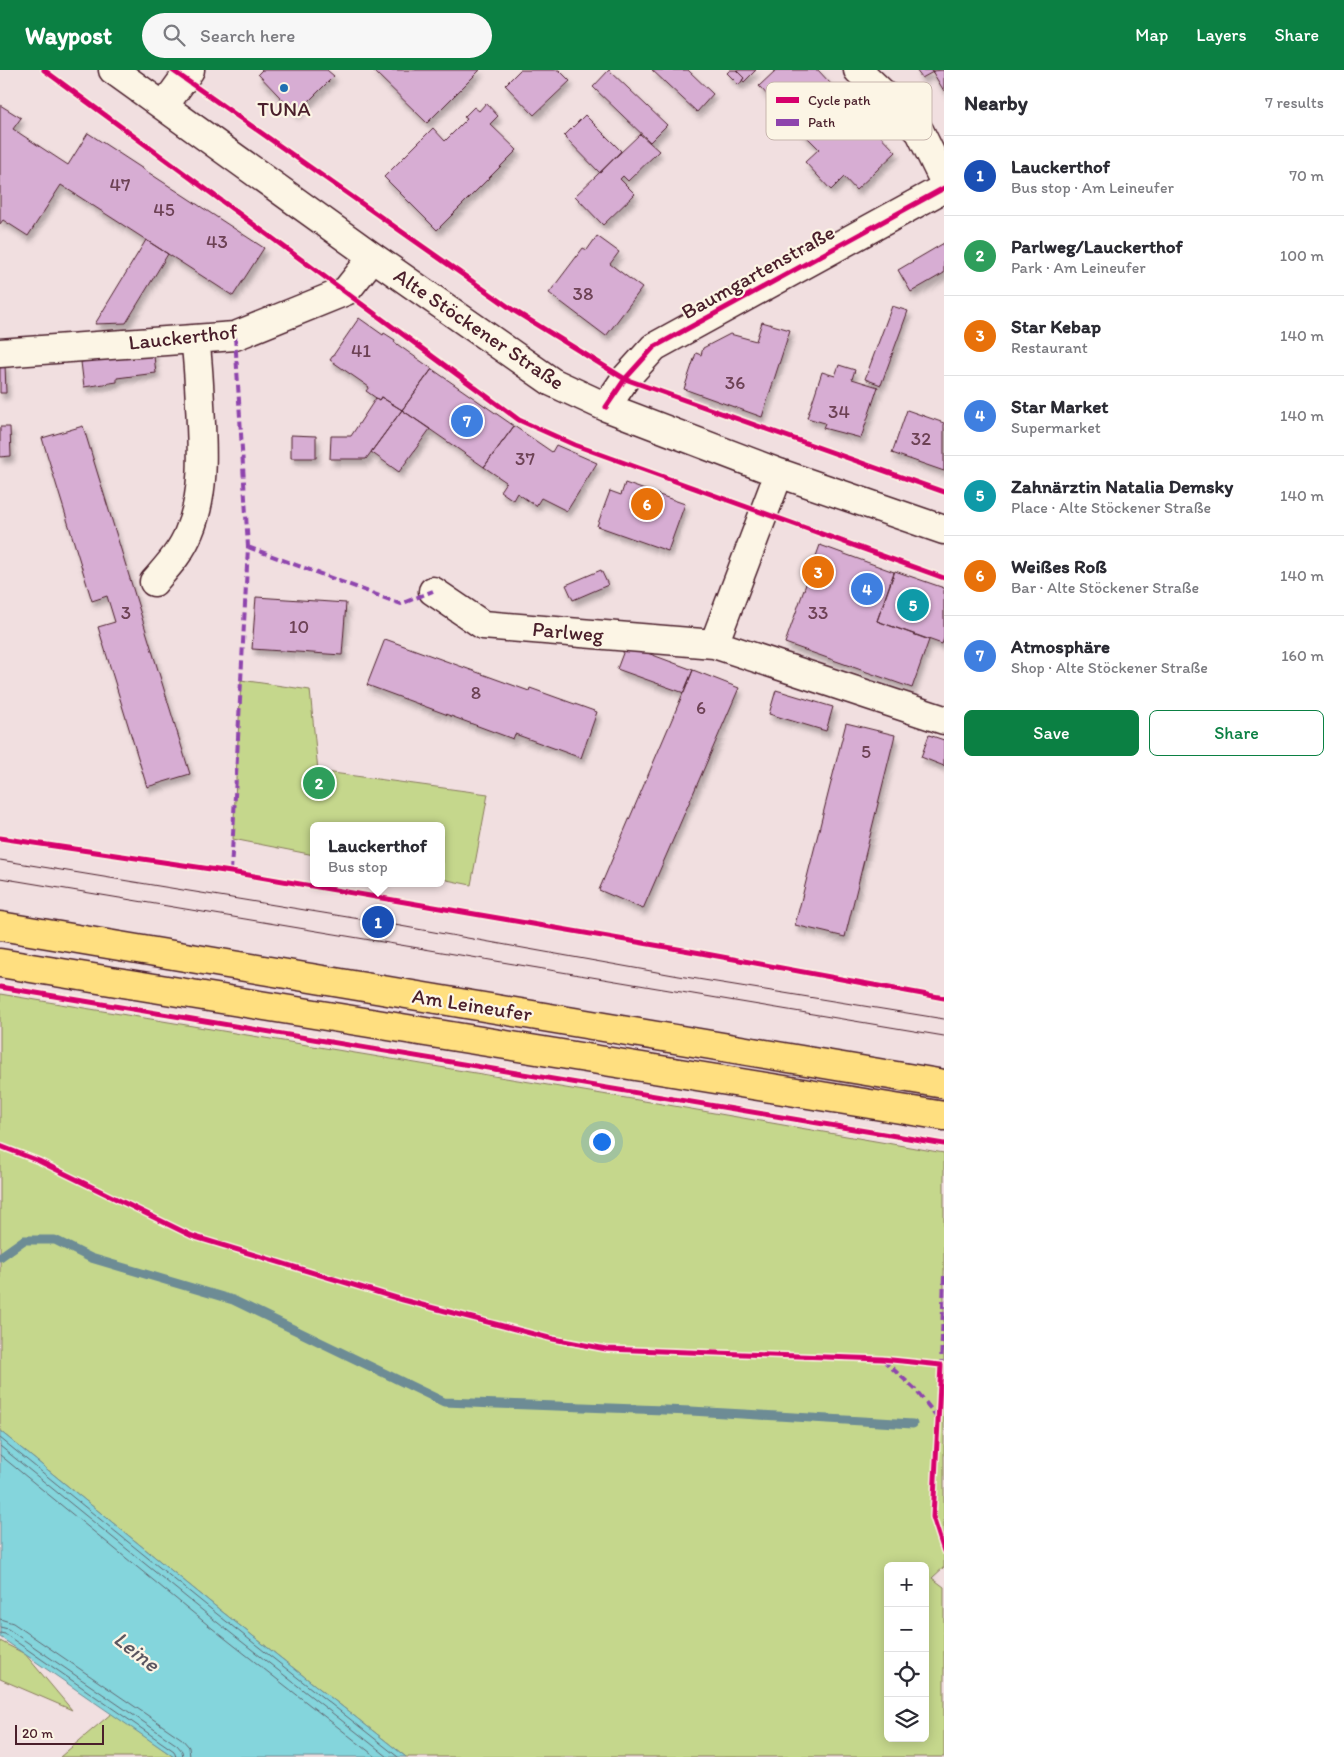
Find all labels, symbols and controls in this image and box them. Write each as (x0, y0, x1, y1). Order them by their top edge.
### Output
search box (142, 13, 492, 58)
text: Waypost (25, 21, 112, 50)
icon: search (160, 21, 188, 49)
text: Search here (200, 24, 295, 47)
text: Map (1135, 24, 1168, 46)
text: Layers (1196, 24, 1246, 46)
text: Share (1274, 24, 1319, 46)
marker: TUNA (278, 82, 290, 94)
legend (766, 82, 932, 140)
text: Nearby (964, 90, 1028, 115)
text: Cycle path (808, 92, 871, 109)
text: 7 results (1265, 93, 1324, 112)
place label: TUNA (257, 96, 311, 121)
text: Path (808, 114, 835, 131)
text: Lauckerthof (1011, 155, 1110, 178)
text: 1 (976, 166, 984, 185)
text: 70 m (1289, 166, 1324, 185)
house number: 47 (110, 173, 130, 196)
text: Bus stop · Am Leineufer (1011, 178, 1174, 197)
house number: 45 (153, 198, 175, 221)
street label: Baumgartenstraße (677, 219, 839, 324)
house number: 43 (206, 230, 228, 253)
text: Parlweg/Lauckerthof (1011, 235, 1183, 258)
text: 2 (976, 246, 984, 265)
text: 100 m (1280, 246, 1324, 265)
text: Park · Am Leineufer (1011, 258, 1146, 277)
street label: Alte Stöckener Straße (389, 262, 569, 395)
house number: 38 (573, 282, 593, 305)
text: Star Kebap (1011, 315, 1101, 338)
street label: Lauckerthof (127, 318, 239, 355)
text: 3 (976, 326, 984, 345)
text: 140 m (1280, 326, 1324, 345)
text: Restaurant (1011, 338, 1088, 357)
house number: 41 (351, 339, 371, 362)
house number: 36 (725, 371, 745, 394)
text: Star Market (1011, 395, 1108, 418)
house number: 34 (828, 400, 850, 423)
pin: 7 (451, 402, 483, 440)
text: 4 (975, 406, 985, 425)
text: 140 m (1280, 406, 1324, 425)
text: Supermarket (1011, 418, 1101, 437)
house number: 32 (911, 427, 931, 450)
house number: 37 (515, 447, 535, 470)
text: Zahnärztin Natalia Demsky (1011, 475, 1233, 498)
pin: 6 (631, 485, 663, 523)
text: 5 (976, 486, 984, 505)
text: 140 m (1280, 486, 1324, 505)
text: Place · Alte Stöckener Straße (1011, 498, 1211, 517)
pin: 3 (802, 553, 834, 591)
text: Weißes Roß (1011, 555, 1107, 578)
text: 6 (976, 566, 984, 585)
text: 140 m (1280, 566, 1324, 585)
pin: 4 (851, 570, 883, 608)
text: Bar · Alte Stöckener Straße (1011, 578, 1199, 597)
pin: 5 (897, 586, 929, 624)
house number: 3 (121, 601, 131, 624)
house number: 33 (808, 601, 828, 624)
house number: 10 (289, 615, 309, 638)
street label: Parlweg (531, 616, 605, 647)
text: Atmosphäre (1011, 635, 1110, 658)
text: 7 (976, 646, 984, 665)
text: 160 m (1281, 646, 1324, 665)
text: Shop · Alte Stöckener Straße (1011, 658, 1208, 677)
house number: 8 (471, 681, 481, 704)
house number: 6 (696, 696, 706, 719)
button: Save (964, 710, 1139, 756)
button: Share (1149, 710, 1324, 756)
house number: 5 (861, 740, 871, 763)
pin: 2 (303, 764, 335, 802)
popup (310, 822, 445, 887)
text: Lauckerthof (328, 834, 427, 857)
text: Bus stop (328, 857, 388, 876)
pin: 1 (362, 903, 394, 941)
street label: Am Leineufer (410, 983, 534, 1026)
your location (589, 1129, 615, 1155)
map controls (884, 1562, 929, 1742)
button: + (884, 1562, 929, 1607)
button: − (884, 1607, 929, 1652)
water label: Leine (109, 1625, 166, 1678)
button: locate (884, 1652, 929, 1697)
button: layers (884, 1697, 929, 1742)
scale bar (15, 1722, 104, 1745)
text: 20 m (22, 1725, 53, 1742)

